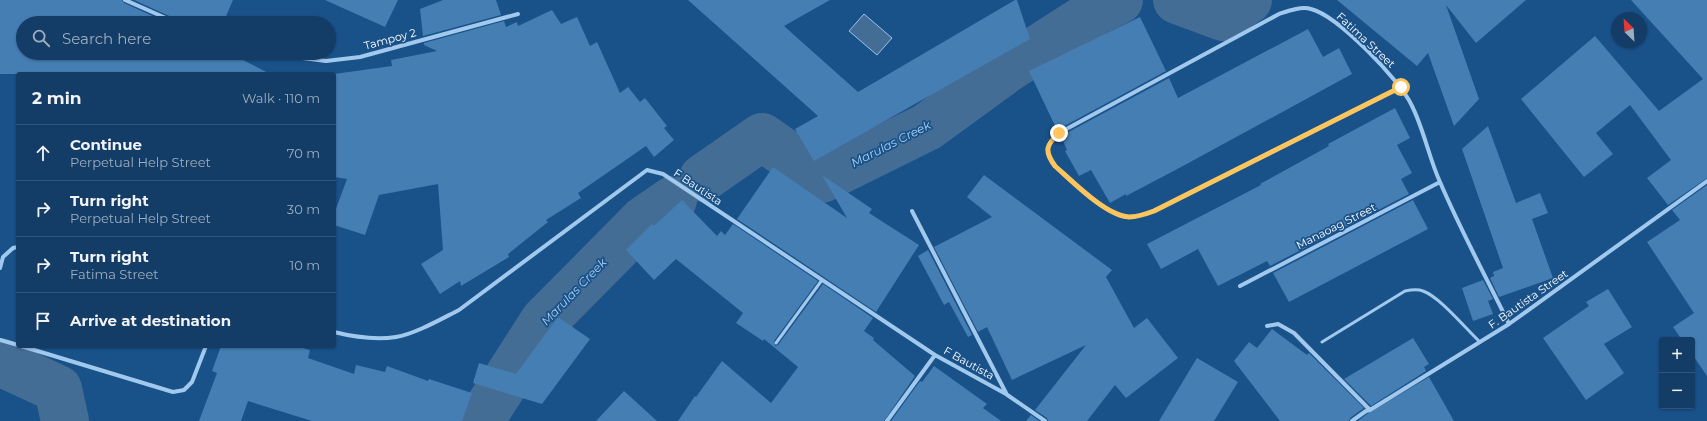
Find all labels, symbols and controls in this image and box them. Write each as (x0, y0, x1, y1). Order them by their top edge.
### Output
street label: Fatima Street (1334, 9, 1399, 71)
north arrow (1611, 12, 1647, 48)
search box (16, 16, 336, 60)
street label: Tampoy 2 (362, 25, 418, 53)
icon: search (30, 27, 52, 49)
text: Search here (62, 29, 151, 48)
route start (1392, 78, 1410, 96)
text: 2 min (32, 88, 82, 108)
text: Walk · 110 m (242, 90, 320, 106)
water label: Marulas Creek (848, 117, 934, 170)
route end (1050, 124, 1068, 142)
text: Continue (70, 135, 142, 154)
icon: ahead (32, 142, 54, 164)
text: 70 m (287, 145, 320, 161)
text: Perpetual Help Street (70, 154, 211, 170)
street label: F Bautista (671, 166, 725, 208)
text: Turn right (70, 191, 149, 210)
icon: right (32, 198, 54, 220)
street label: Manaoag Street (1294, 200, 1379, 252)
text: 30 m (287, 201, 320, 217)
text: Perpetual Help Street (70, 210, 211, 226)
text: Turn right (70, 247, 149, 266)
icon: right (32, 254, 54, 276)
water label: Marulas Creek (538, 254, 610, 328)
text: 10 m (290, 257, 320, 273)
text: Fatima Street (70, 266, 159, 282)
street label: F. Bautista Street (1486, 266, 1571, 332)
icon: arrive (32, 310, 54, 332)
text: Arrive at destination (70, 311, 231, 330)
map controls (1659, 337, 1695, 409)
button: + (1659, 337, 1695, 373)
street label: F Bautista (941, 343, 997, 383)
button: − (1659, 373, 1695, 409)

